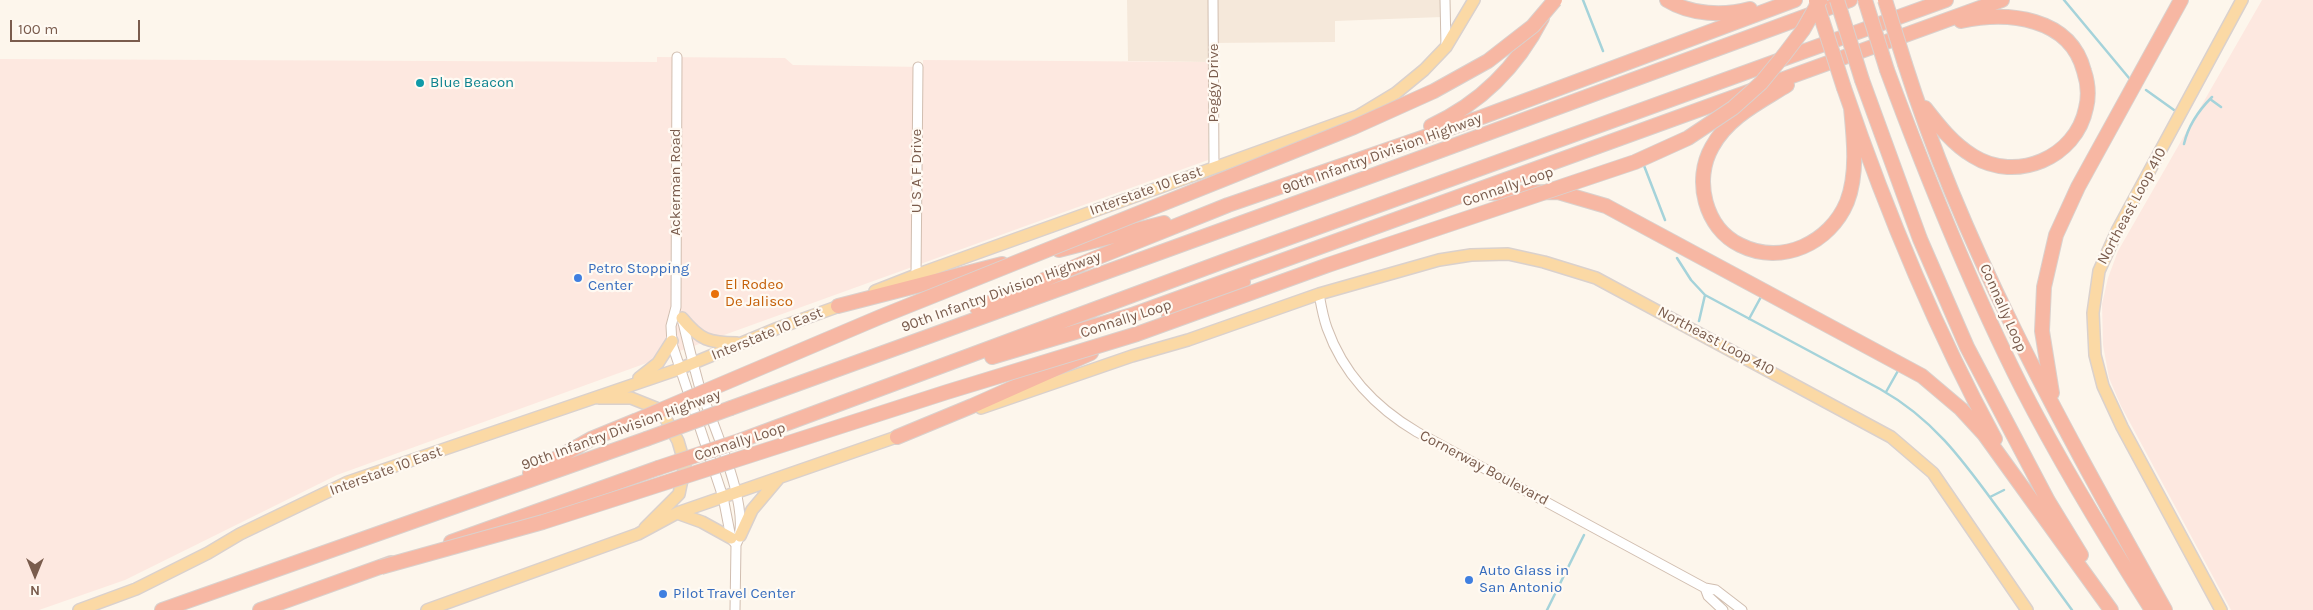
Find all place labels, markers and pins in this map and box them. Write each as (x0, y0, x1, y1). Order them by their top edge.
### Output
place label: Blue Beacon (430, 74, 514, 92)
marker: Blue Beacon (414, 77, 426, 89)
place label: Petro Stopping Center (588, 260, 689, 295)
marker: Petro Stopping Center (572, 272, 584, 284)
place label: El Rodeo De Jalisco (725, 276, 793, 311)
marker: El Rodeo De Jalisco (709, 288, 721, 300)
place label: Auto Glass in San Antonio (1479, 562, 1569, 597)
marker: Auto Glass in San Antonio (1463, 574, 1475, 586)
place label: Pilot Travel Center (673, 585, 795, 603)
marker: Pilot Travel Center (657, 588, 669, 600)

